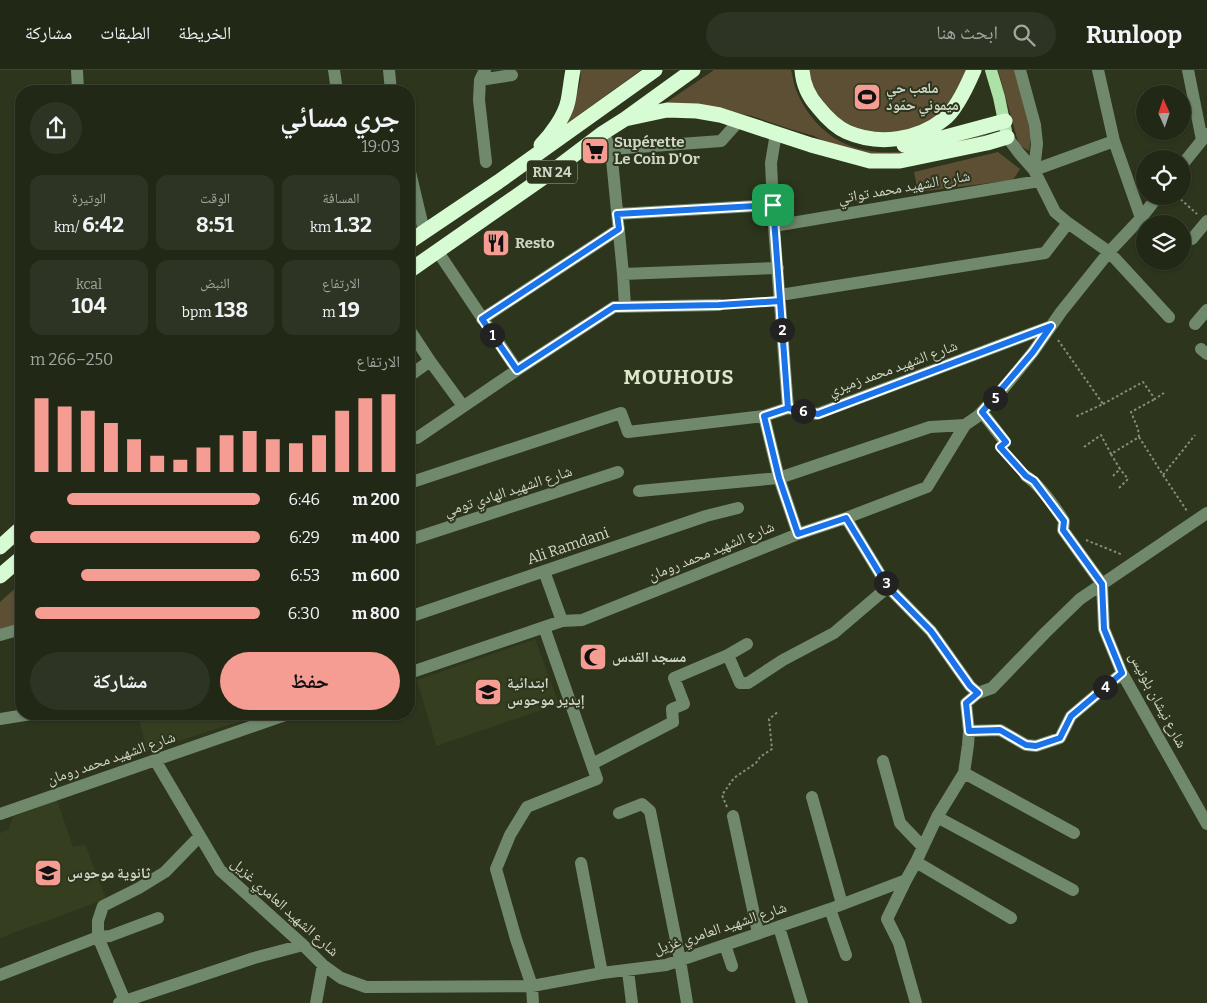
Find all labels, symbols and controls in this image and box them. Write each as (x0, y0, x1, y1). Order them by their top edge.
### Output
search box (706, 12, 1056, 57)
text: ابحث هنا (936, 21, 998, 44)
icon: search (1010, 21, 1038, 49)
text: Runloop (1086, 21, 1182, 49)
text: مشاركة (25, 22, 72, 44)
text: الطبقات (100, 22, 150, 44)
text: الخريطة (178, 22, 231, 44)
place label: ملعب حي ميموني حمّود (886, 79, 959, 117)
sports icon: ملعب حي ميموني حمّود (852, 82, 882, 112)
north arrow (1136, 85, 1191, 140)
map controls (1136, 85, 1191, 270)
text: جري مسائي (280, 101, 400, 134)
button: share (30, 102, 82, 154)
place label: Supérette Le Coin D'Or (614, 133, 700, 168)
supermarket icon: Supérette Le Coin D'Or (580, 136, 610, 166)
text: 19:03 (361, 137, 400, 156)
button: locate (1136, 150, 1191, 205)
road number: RN 24 (527, 160, 577, 184)
street label: شارع الشهيد محمد تواتي (837, 167, 972, 210)
pin (752, 184, 794, 226)
text: الوتيرة (72, 190, 106, 207)
text: الوقت (200, 190, 230, 207)
text: المسافة (322, 190, 360, 207)
icon: arrive (759, 191, 787, 219)
text: 6:42 (82, 212, 124, 238)
text: 8:51 (196, 212, 234, 238)
text: 1.32 (334, 212, 372, 238)
button: layers (1136, 215, 1191, 270)
text: /km (54, 219, 82, 236)
text: km (310, 219, 334, 236)
restaurant icon: Resto (481, 228, 511, 258)
place label: Resto (515, 234, 555, 252)
text: النبض (200, 275, 230, 292)
text: الارتفاع (322, 275, 360, 292)
text: kcal (76, 276, 102, 293)
text: 104 (71, 293, 107, 319)
text: 138 (214, 297, 248, 323)
text: 19 (338, 297, 360, 323)
text: bpm (182, 304, 214, 321)
text: m (322, 304, 338, 321)
pin: 2 (770, 318, 794, 342)
pin: 1 (480, 322, 504, 348)
text: 2 (779, 322, 786, 339)
text: 1 (489, 327, 496, 344)
street label: شارع الشهيد محمد زميري (826, 336, 961, 402)
text: 250–266 m (30, 350, 113, 369)
text: الارتفاع (356, 352, 400, 371)
district label: MOUHOUS (623, 365, 735, 389)
pin: 5 (982, 386, 1008, 410)
text: 5 (992, 390, 999, 407)
pin: 6 (790, 398, 816, 424)
text: 6 (799, 403, 808, 420)
street label: شارع الشهيد الهادي تومي (442, 462, 575, 523)
text: 6:46 (288, 490, 320, 509)
text: 200 m (353, 490, 400, 509)
street label: شارع الشهيد محمد رومان (645, 517, 777, 586)
street label: Ali Ramdani (525, 523, 612, 568)
text: 6:29 (289, 528, 320, 547)
text: 400 m (352, 528, 400, 547)
text: 6:53 (290, 566, 320, 585)
text: 600 m (352, 566, 400, 585)
pin: 3 (874, 570, 898, 596)
text: 3 (882, 575, 891, 592)
text: 6:30 (288, 604, 320, 623)
text: 800 m (352, 604, 400, 623)
mosque icon: مسجد القدس (578, 642, 608, 672)
place label: مسجد القدس (612, 648, 686, 666)
street label: شارع نيشان بلونيس (1124, 649, 1191, 752)
button: مشاركة (30, 652, 210, 710)
button: حفظ (220, 652, 400, 710)
place label: ابتدائية إيدير موحوس (507, 674, 585, 709)
pin: 4 (1092, 674, 1118, 700)
school or university icon: ابتدائية إيدير موحوس (473, 677, 503, 707)
text: 4 (1101, 679, 1110, 696)
street label: شارع الشهيد محمد رومان (44, 728, 178, 789)
street label: شارع الشهيد العامري غزيل (225, 854, 343, 962)
school or university icon: ثانوية موحوس (33, 858, 63, 888)
place label: ثانوية موحوس (67, 864, 151, 882)
street label: شارع الشهيد العامري غزيل (651, 898, 790, 961)

